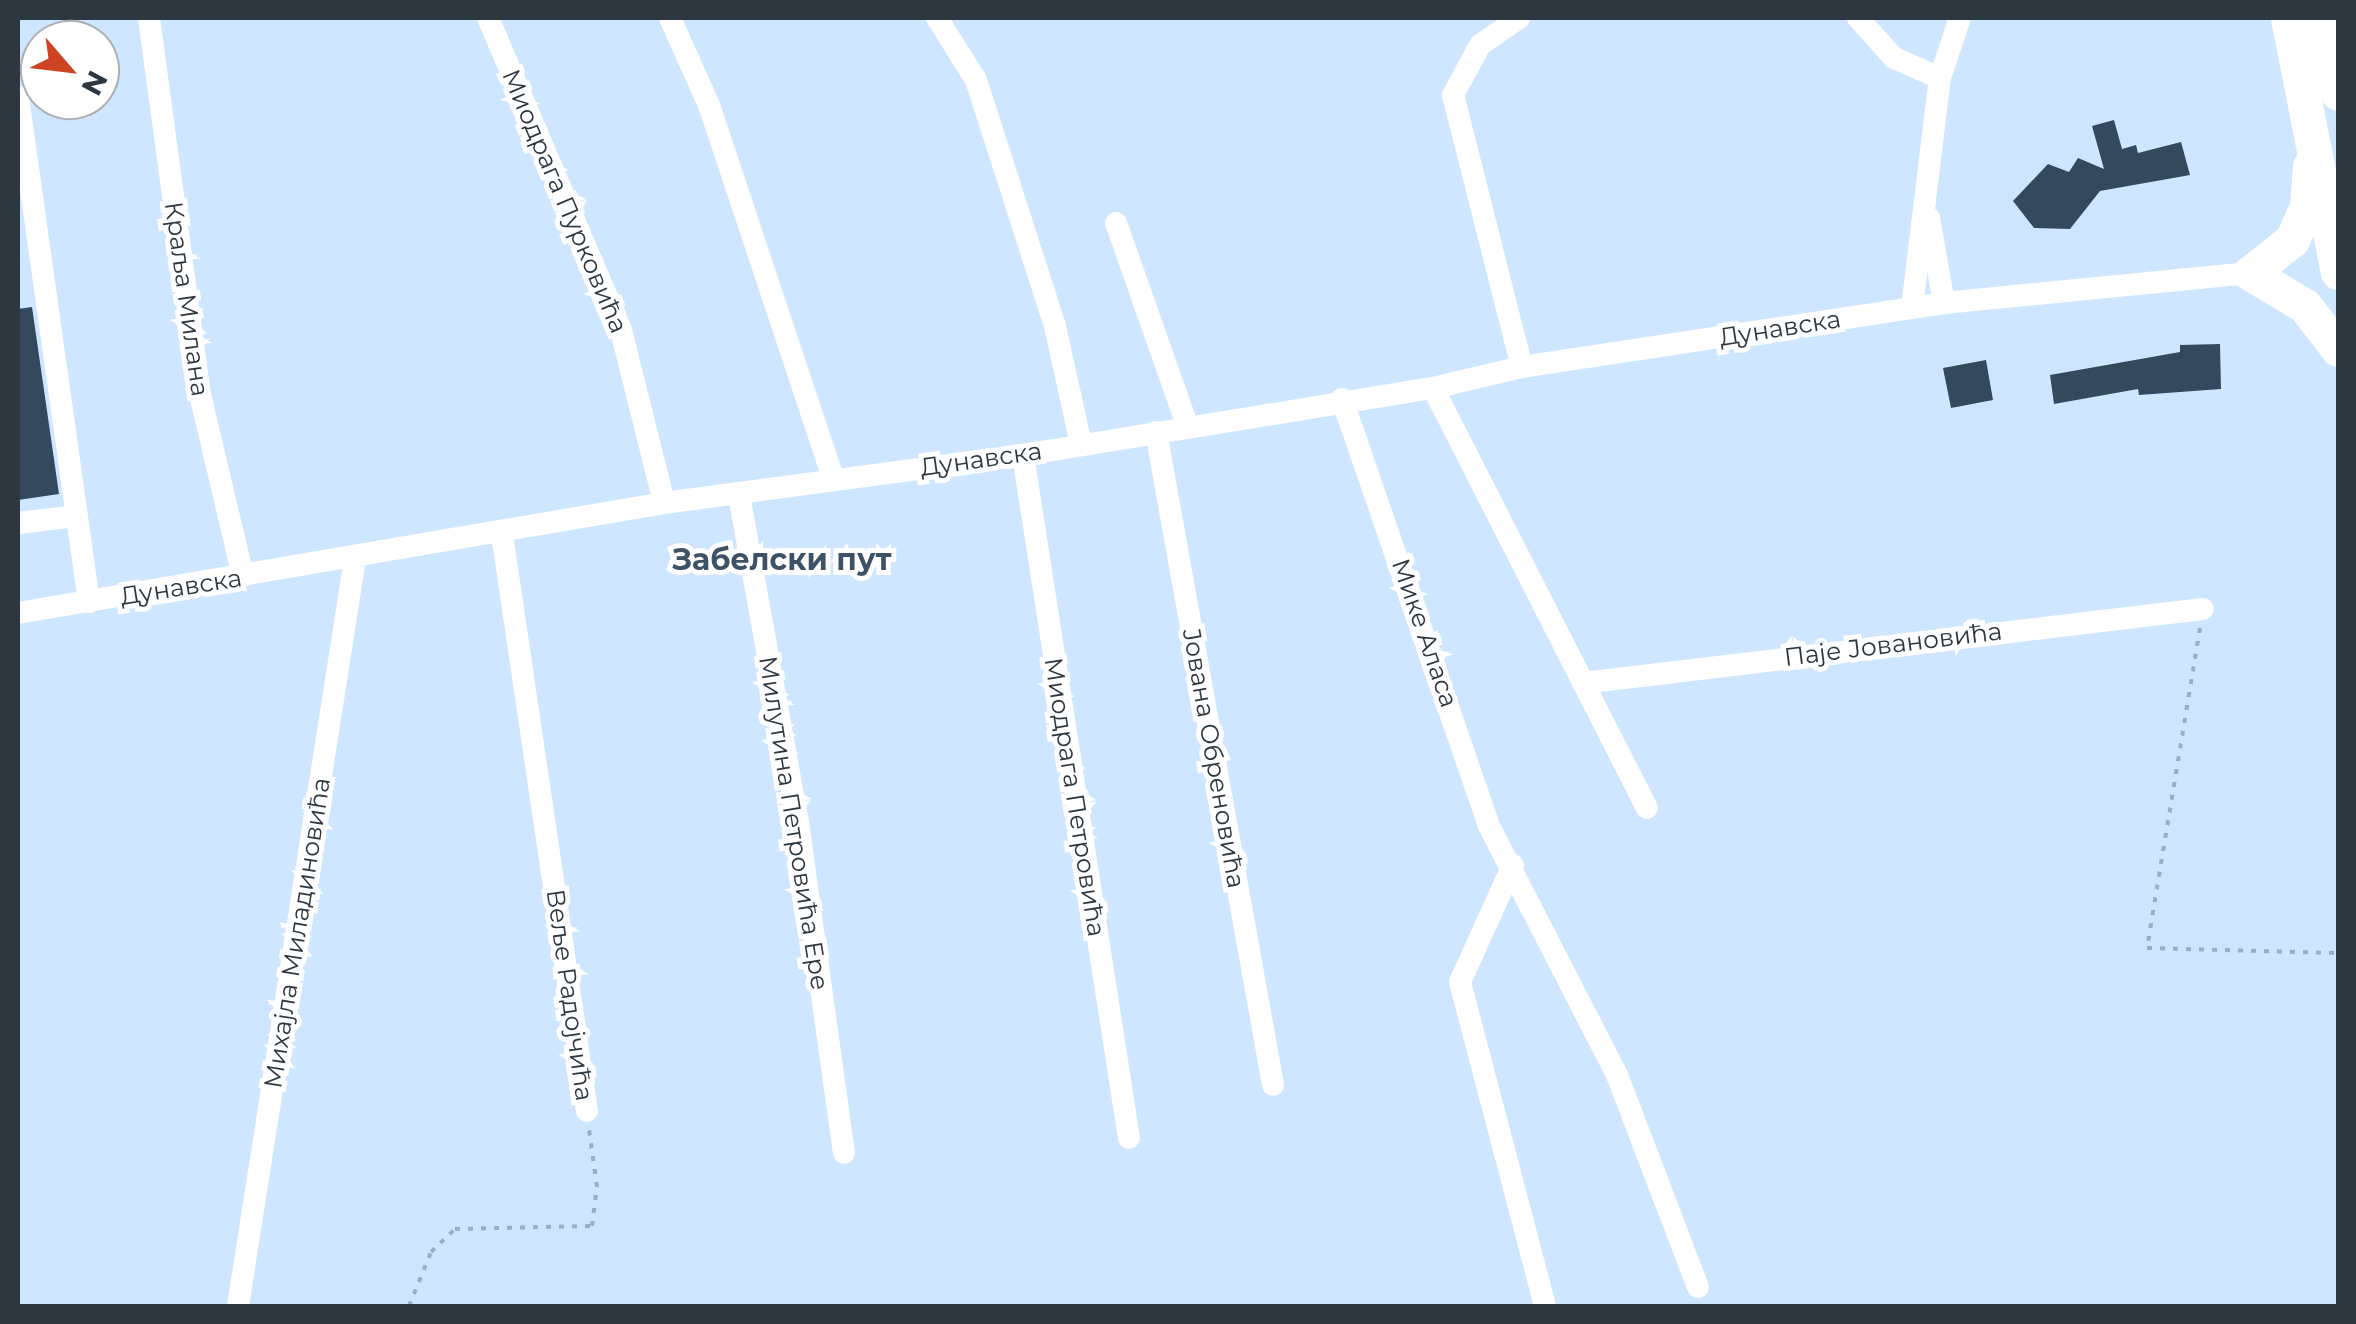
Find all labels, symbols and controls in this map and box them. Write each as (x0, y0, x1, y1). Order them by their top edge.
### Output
north arrow (20, 20, 120, 120)
text: N (74, 65, 115, 101)
street label: Миодрага Пурковића (496, 65, 634, 337)
street label: Краља Милана (158, 200, 216, 398)
street label: Дунавска (1717, 304, 1843, 352)
street label: Дунавска (918, 436, 1044, 482)
district label: Забелски пут (673, 542, 891, 578)
street label: Мике Аласа (1386, 555, 1464, 711)
street label: Дунавска (118, 563, 244, 611)
street label: Паје Јовановића (1782, 616, 2004, 672)
street label: Јована Обреновића (1176, 626, 1252, 890)
street label: Милутина Петровића Ере (753, 654, 835, 992)
street label: Миодрага Петровића (1038, 655, 1112, 939)
street label: Михајла Миладиновића (258, 776, 336, 1090)
street label: Веље Радојчића (540, 887, 600, 1103)

